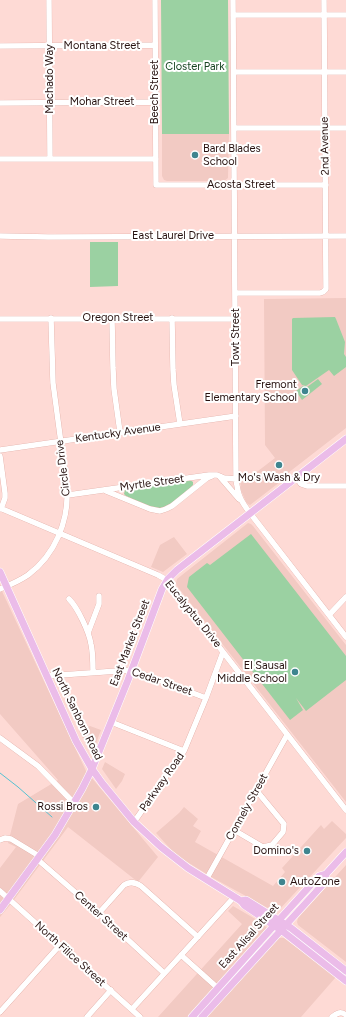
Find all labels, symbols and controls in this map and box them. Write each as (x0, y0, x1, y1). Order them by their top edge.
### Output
street label: Montana Street (64, 39, 140, 53)
street label: Machado Way (43, 44, 57, 114)
street label: Beech Street (148, 60, 162, 124)
park label: Closter Park (165, 60, 225, 74)
street label: Mohar Street (70, 95, 134, 109)
street label: 2nd Avenue (318, 117, 332, 175)
place label: Bard Blades School (203, 142, 261, 168)
marker: Bard Blades School (190, 150, 200, 160)
street label: Acosta Street (207, 178, 275, 192)
street label: East Laurel Drive (132, 229, 214, 243)
street label: Towt Street (229, 308, 243, 366)
street label: Oregon Street (83, 311, 153, 325)
place label: Fremont Elementary School (205, 378, 297, 404)
marker: Fremont Elementary School (300, 386, 310, 396)
street label: Kentucky Avenue (74, 420, 162, 446)
street label: Circle Drive (53, 439, 73, 497)
marker: Mo's Wash & Dry (274, 460, 284, 470)
place label: Mo's Wash & Dry (238, 471, 320, 485)
street label: Myrtle Street (119, 472, 185, 494)
street label: Eucalyptus Drive (162, 578, 224, 650)
street label: East Market Street (107, 598, 153, 688)
place label: El Sausal Middle School (217, 659, 287, 685)
street label: Cedar Street (130, 665, 194, 699)
street label: North Sanborn Road (49, 666, 105, 762)
marker: El Sausal Middle School (290, 667, 300, 677)
street label: Parkway Road (137, 750, 187, 814)
street label: Connely Street (223, 771, 271, 843)
place label: Rossi Bros (37, 800, 88, 814)
marker: Rossi Bros (91, 802, 101, 812)
place label: Domino's (253, 844, 299, 858)
marker: Domino's (302, 846, 312, 856)
place label: AutoZone (290, 875, 340, 889)
marker: AutoZone (277, 877, 287, 887)
street label: Center Street (72, 889, 130, 943)
street label: East Alisal Street (216, 901, 282, 971)
street label: North Filice Street (32, 919, 108, 989)

